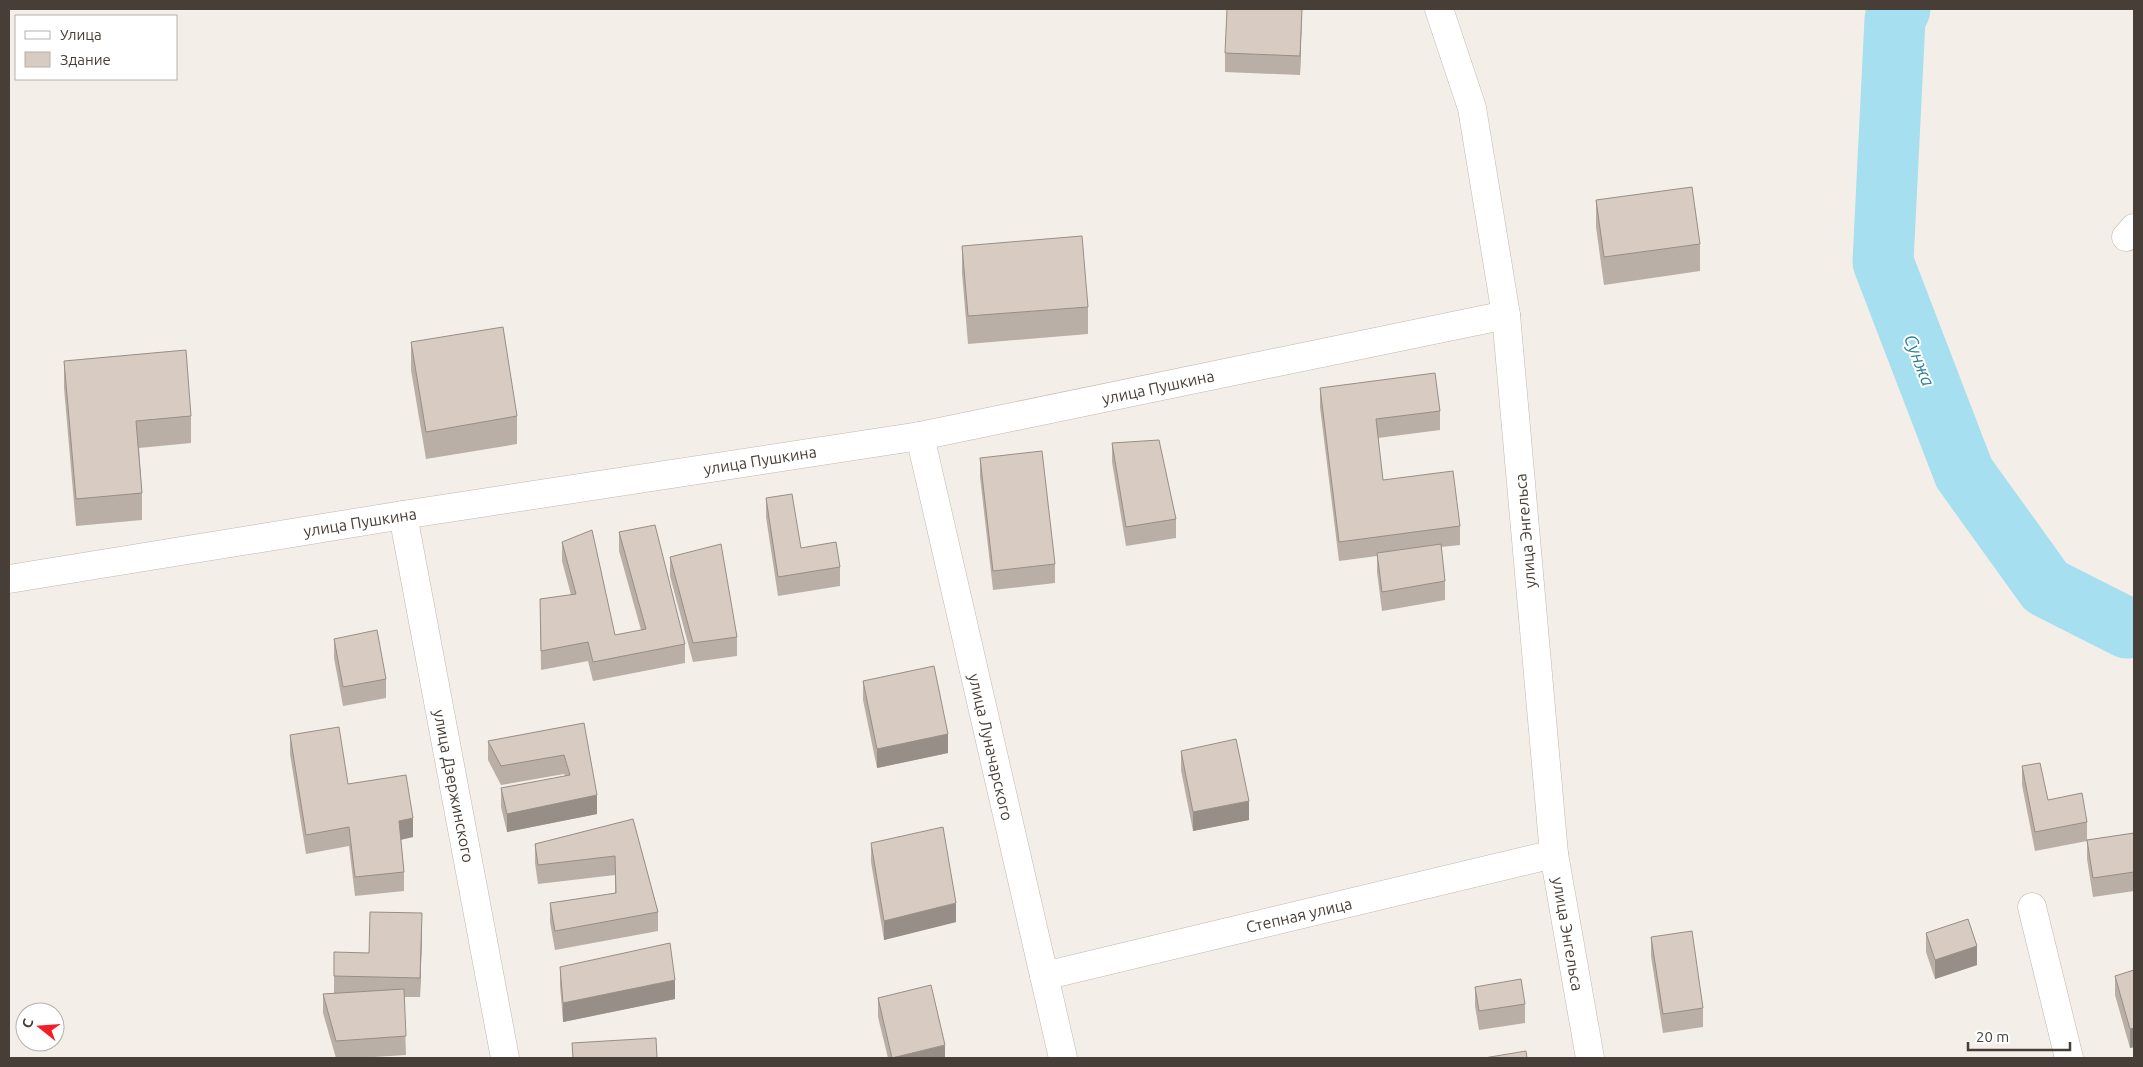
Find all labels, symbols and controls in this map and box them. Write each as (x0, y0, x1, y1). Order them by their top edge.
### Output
legend (15, 15, 178, 80)
text: Улица (60, 26, 102, 43)
text: Здание (60, 51, 111, 68)
water label: Сунжа (1901, 331, 1939, 389)
street label: улица Пушкина (1100, 366, 1216, 408)
street label: улица Пушкина (702, 442, 818, 478)
street label: улица Энгельса (1511, 473, 1539, 589)
street label: улица Пушкина (302, 504, 418, 540)
street label: улица Луначарского (965, 672, 1017, 822)
street label: улица Дзержинского (430, 708, 478, 864)
street label: улица Энгельса (1549, 876, 1587, 992)
street label: Степная улица (1244, 894, 1354, 936)
north arrow (15, 1002, 65, 1052)
text: С (19, 1017, 37, 1030)
scale bar (1968, 1020, 2070, 1052)
text: 20 m (1976, 1028, 2009, 1045)

